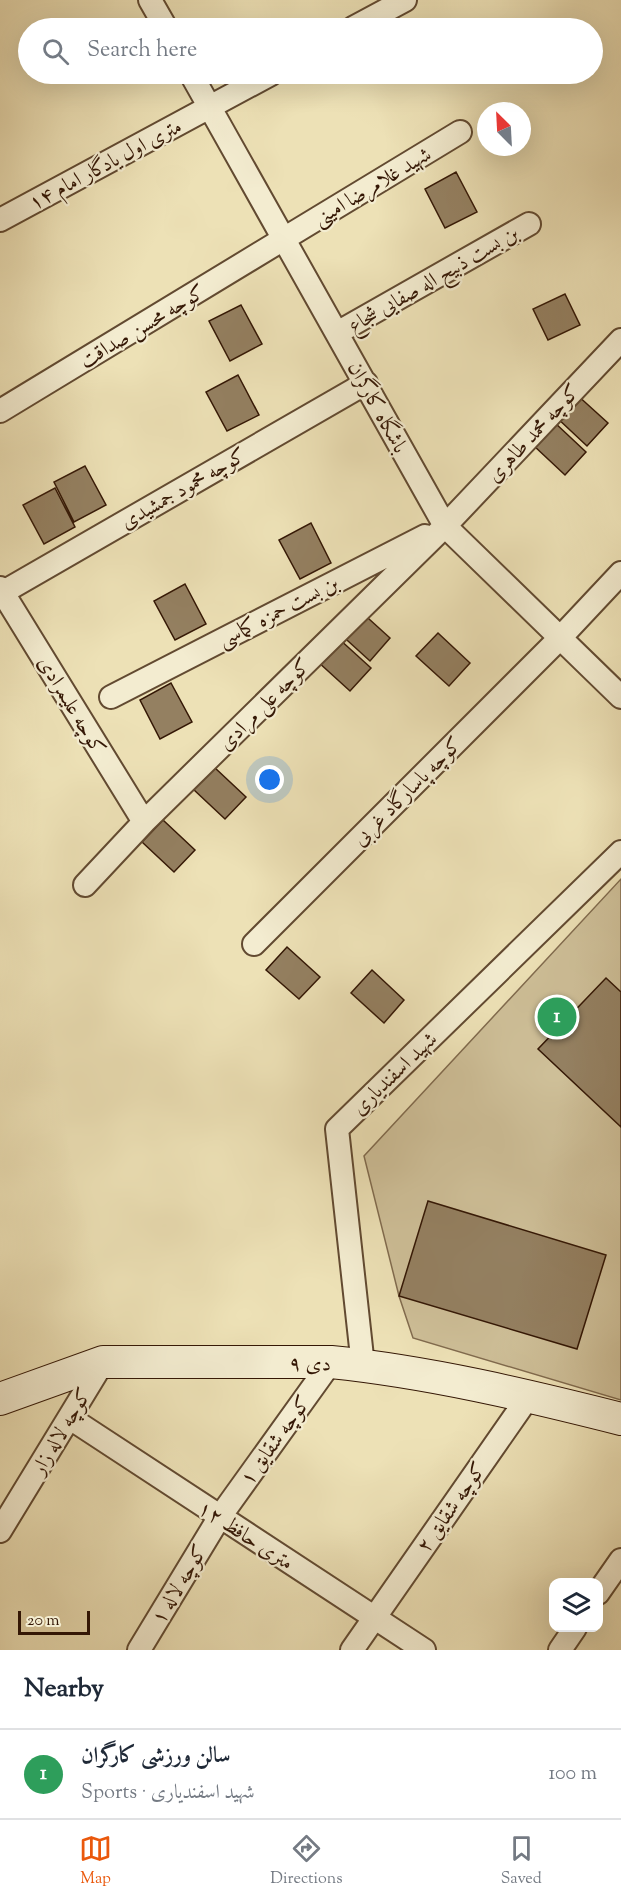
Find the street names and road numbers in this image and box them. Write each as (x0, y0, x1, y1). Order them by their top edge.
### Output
street label: ۱۴ متری اول یادگار امام (24, 113, 188, 220)
street label: شهید غلامرضا امینی (308, 141, 438, 235)
street label: بن بست ذبیح اله صفایی شجاع (343, 219, 526, 344)
street label: کوچه محسن صداقت (74, 278, 212, 377)
street label: باشگاه کارگران (339, 356, 415, 459)
street label: کوچه محمد طاهری (481, 378, 588, 490)
street label: کوچه محمود جمشیدی (115, 441, 253, 538)
street label: بن بست حمزه کماسی (213, 569, 345, 656)
street label: کوچه علیمرادی (29, 651, 112, 761)
street label: کوچه علی مرادی (212, 652, 318, 758)
street label: کوچه پاسارگاد غربی (347, 731, 470, 854)
street label: شهید اسفندیاری (346, 1026, 445, 1123)
street label: ۹ دی (289, 1350, 331, 1380)
street label: کوچه لاله زار (24, 1383, 101, 1483)
street label: کوچه شقایق ۱ (234, 1390, 319, 1492)
street label: کوچه شقایق ۲ (410, 1457, 495, 1560)
street label: ۱۲ متری حافظ (191, 1494, 299, 1579)
street label: کوچه لاله ۱ (145, 1540, 216, 1630)

